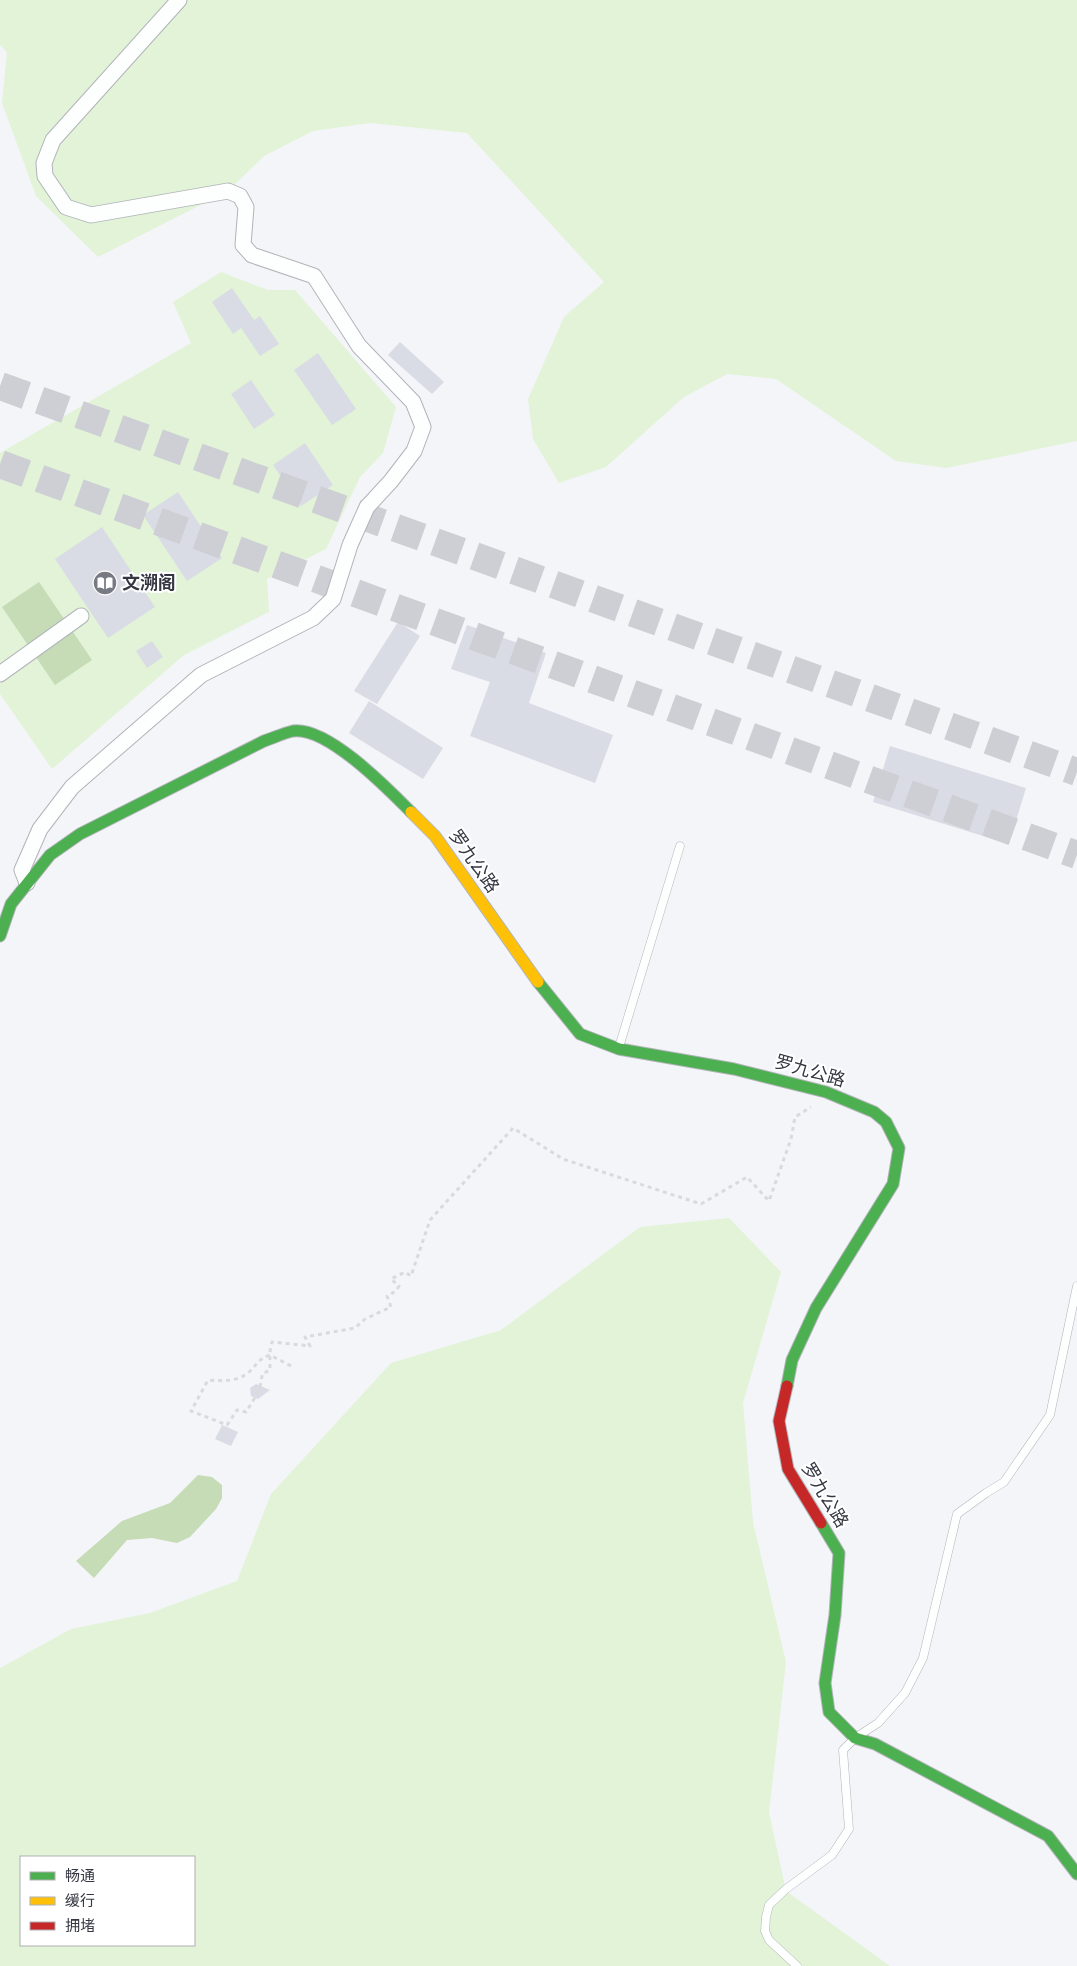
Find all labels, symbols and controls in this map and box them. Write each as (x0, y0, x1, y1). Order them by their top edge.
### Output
library icon: 文溯阁 (92, 570, 118, 596)
place label: 文溯阁 (122, 572, 176, 594)
street label: 罗九公路 (444, 825, 504, 897)
street label: 罗九公路 (772, 1051, 848, 1091)
street label: 罗九公路 (797, 1458, 853, 1532)
legend (20, 1856, 195, 1946)
text: 畅通 (65, 1867, 95, 1885)
text: 缓行 (65, 1892, 95, 1910)
text: 拥堵 (65, 1917, 95, 1935)

